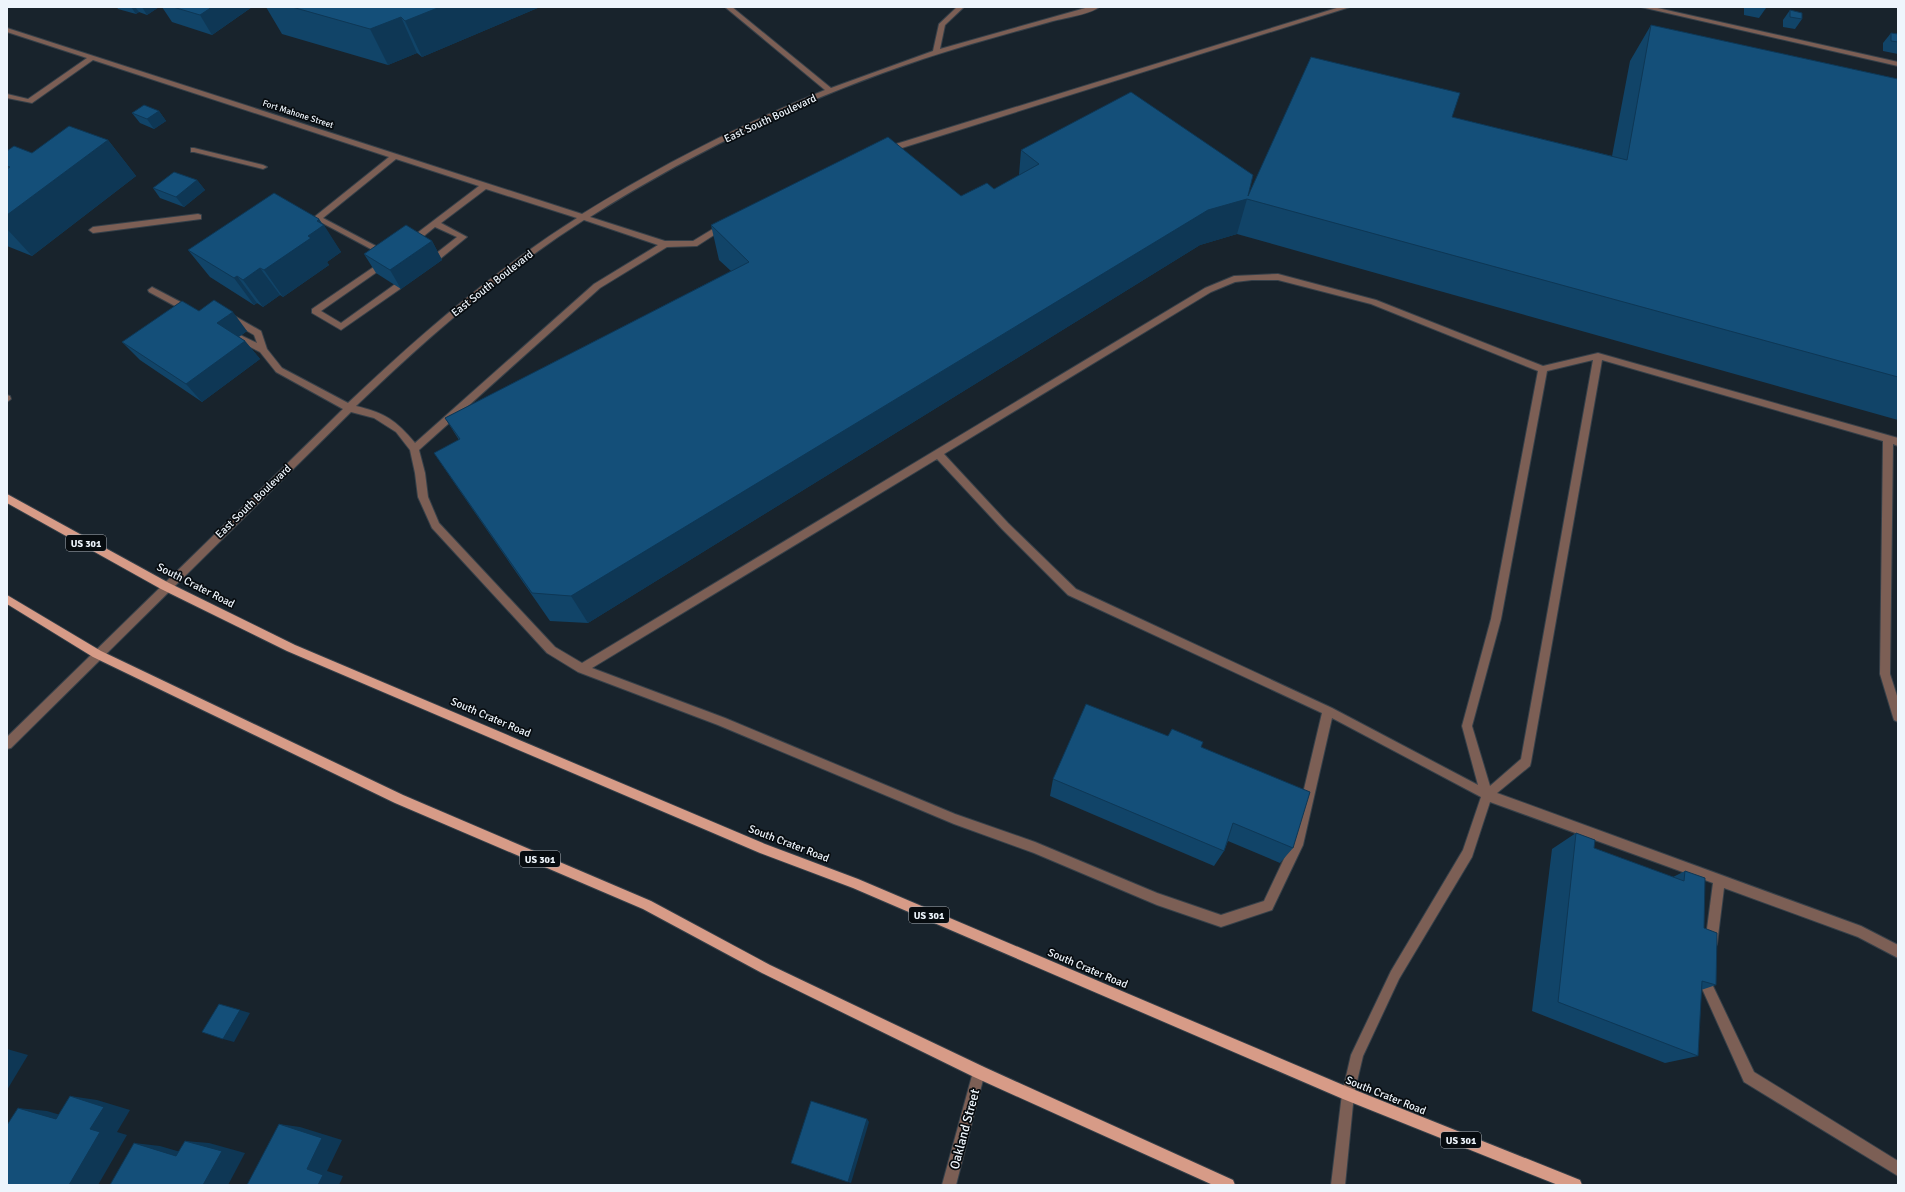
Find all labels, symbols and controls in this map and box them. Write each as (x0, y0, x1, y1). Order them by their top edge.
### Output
street label: East South Boulevard (722, 91, 818, 146)
street label: Fort Mahone Street (261, 98, 335, 131)
street label: East South Boulevard (449, 247, 536, 319)
street label: East South Boulevard (213, 462, 294, 541)
road number: US 301 (66, 535, 106, 551)
street label: South Crater Road (155, 560, 237, 611)
street label: South Crater Road (449, 695, 533, 740)
street label: South Crater Road (747, 822, 831, 865)
road number: US 301 (520, 851, 560, 867)
road number: US 301 (909, 907, 949, 923)
street label: South Crater Road (1046, 946, 1130, 991)
street label: South Crater Road (1344, 1073, 1428, 1118)
street label: Oakland Street (947, 1087, 983, 1171)
road number: US 301 (1441, 1132, 1481, 1148)

